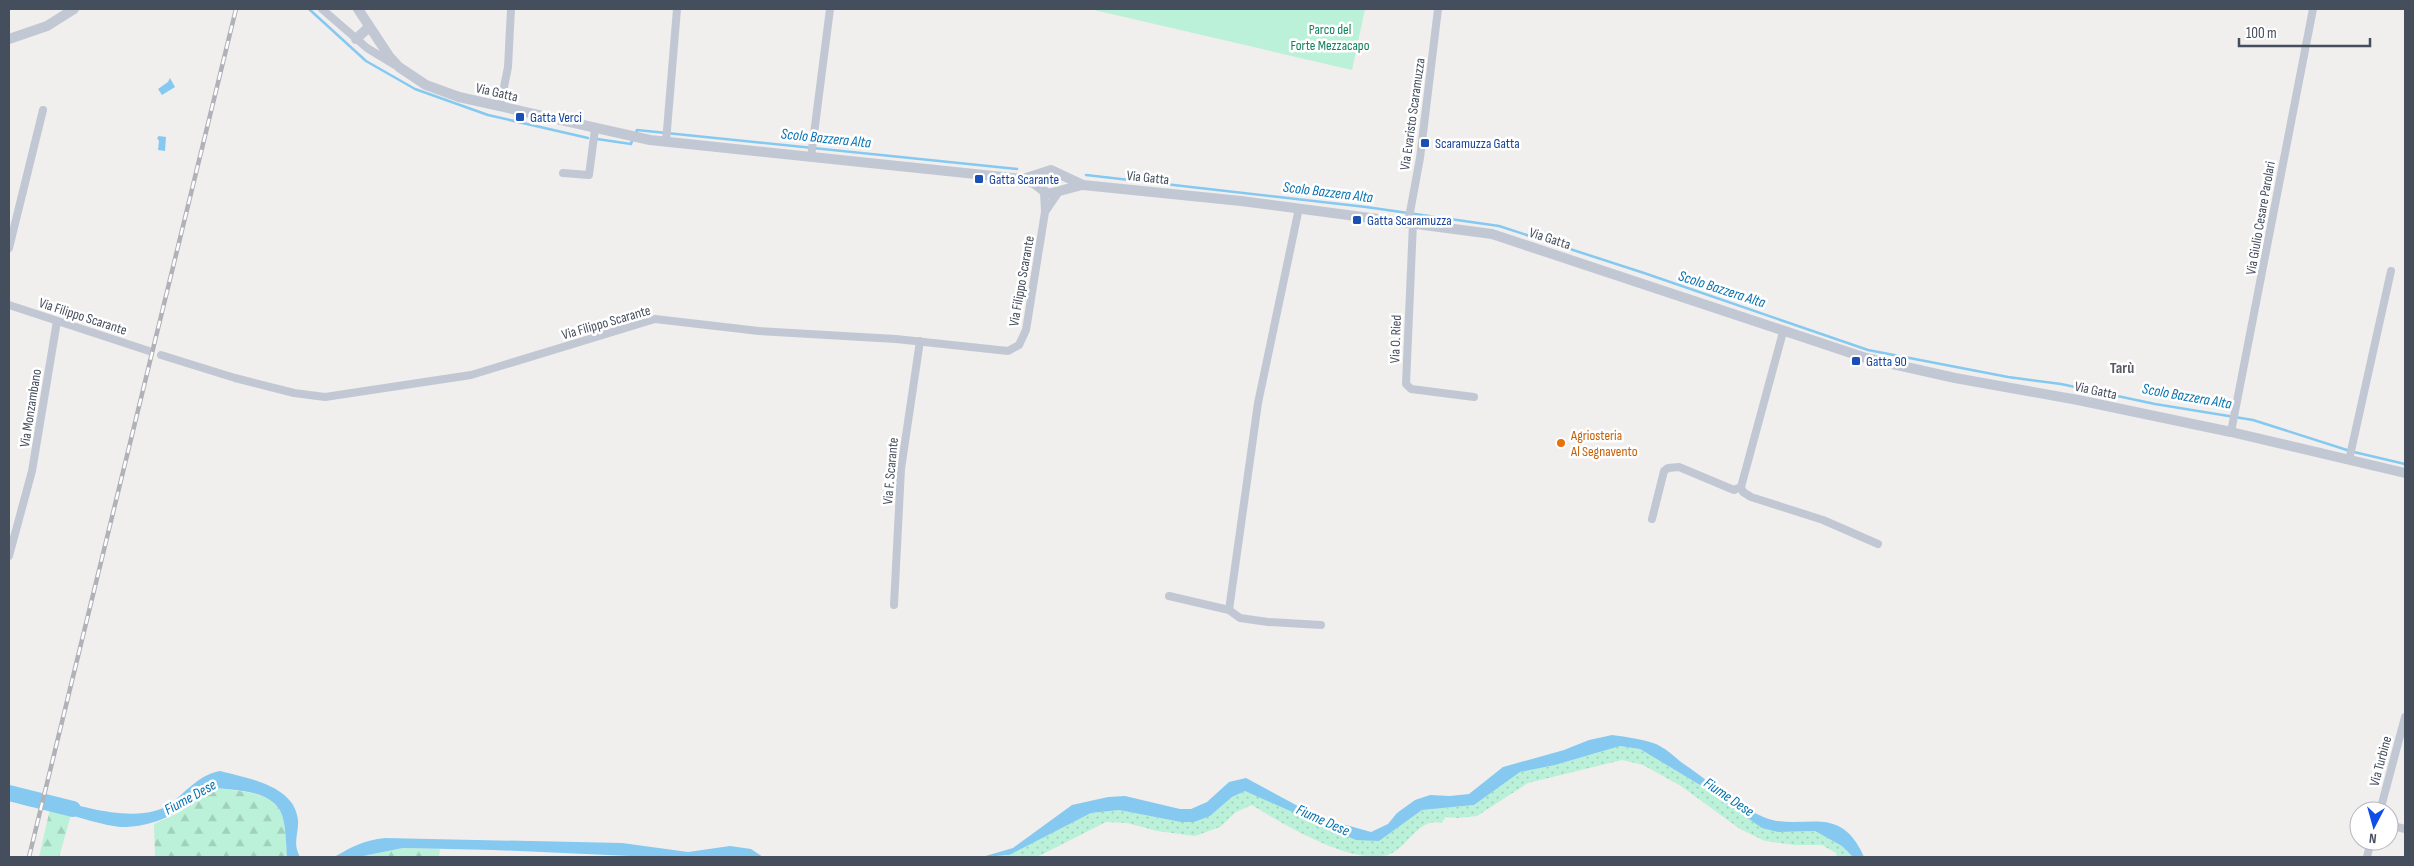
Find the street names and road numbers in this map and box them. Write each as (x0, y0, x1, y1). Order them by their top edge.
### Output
street label: Via Evaristo Scaramuzza (1396, 57, 1429, 171)
street label: Via Gatta (474, 79, 520, 106)
street label: Via Giulio Cesare Parolari (2242, 160, 2279, 276)
street label: Via Gatta (1126, 167, 1170, 188)
street label: Via Gatta (1527, 224, 1573, 253)
street label: Via Filippo Scarante (1005, 234, 1038, 328)
street label: Via Filippo Scarante (37, 294, 129, 339)
street label: Via Filippo Scarante (560, 302, 653, 343)
street label: Via O. Ried (1386, 314, 1405, 364)
street label: Via Monzambano (16, 368, 45, 448)
street label: Via Gatta (2073, 378, 2119, 403)
street label: Via F. Scarante (879, 437, 902, 505)
street label: Via Turbine (2366, 734, 2395, 788)

